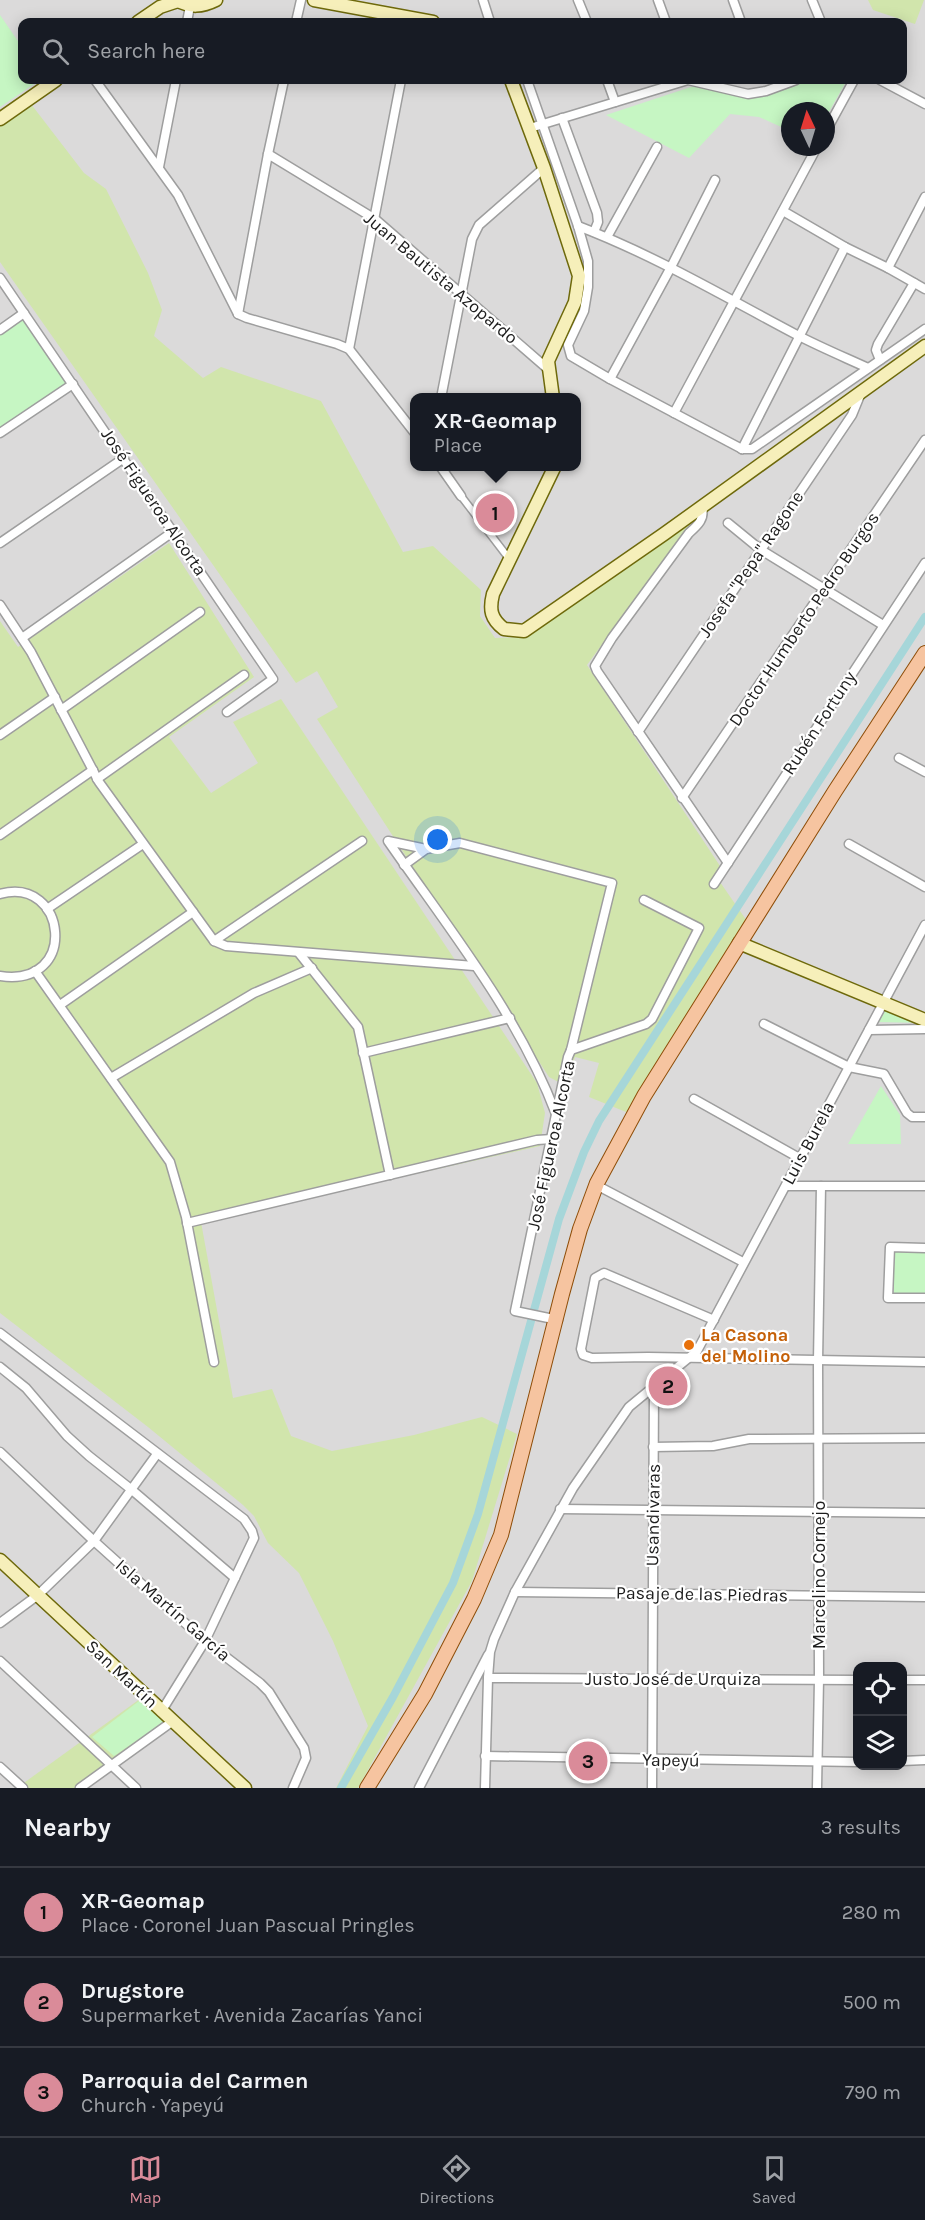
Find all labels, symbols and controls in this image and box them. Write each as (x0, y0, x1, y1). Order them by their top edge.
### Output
search box (18, 18, 907, 84)
icon: search (39, 35, 72, 68)
text: Search here (87, 38, 205, 64)
north arrow (781, 102, 835, 156)
street label: Juan Bautista Azopardo (360, 207, 522, 349)
popup (410, 393, 581, 471)
text: XR-Geomap (434, 408, 557, 434)
street label: José Figueroa Alcorta (96, 424, 212, 580)
text: Place (434, 434, 482, 457)
street label: Josefa "Pepa" Ragone (694, 487, 808, 641)
pin: 1 (476, 490, 514, 536)
street label: Doctor Humberto Pedro Burgos (724, 508, 884, 730)
street label: Rubén Fortuny (777, 667, 861, 779)
your location (423, 825, 452, 854)
street label: José Figueroa Alcorta (522, 1058, 580, 1232)
street label: Luis Burela (777, 1098, 839, 1188)
place label: La Casona del Molino (701, 1324, 790, 1367)
marker: La Casona del Molino (682, 1338, 696, 1352)
pin: 2 (648, 1364, 688, 1408)
street label: Usandivaras (641, 1463, 665, 1567)
street label: Marcelino Cornejo (808, 1501, 830, 1649)
street label: Isla Martín García (111, 1554, 235, 1666)
street label: Pasaje de las Piedras (616, 1581, 788, 1607)
street label: San Martín (81, 1635, 163, 1713)
map controls (853, 1662, 907, 1770)
button: locate (853, 1662, 907, 1716)
street label: Justo José de Urquiza (585, 1668, 761, 1690)
button: layers (853, 1716, 907, 1770)
pin: 3 (568, 1738, 608, 1784)
street label: Yapeyú (642, 1748, 700, 1772)
text: Nearby (24, 1812, 111, 1843)
text: 3 results (821, 1816, 901, 1839)
text: XR-Geomap (81, 1888, 205, 1914)
text: 1 (40, 1901, 47, 1924)
text: 280 m (842, 1901, 901, 1924)
text: Place · Coronel Juan Pascual Pringles (81, 1914, 415, 1937)
text: Drugstore (81, 1978, 184, 2004)
text: 2 (37, 1991, 50, 2014)
text: 500 m (843, 1991, 901, 2014)
text: Supermarket · Avenida Zacarías Yanci (81, 2004, 423, 2027)
text: Parroquia del Carmen (81, 2068, 308, 2094)
text: 3 (37, 2081, 50, 2104)
text: 790 m (845, 2081, 901, 2104)
text: Church · Yapeyú (81, 2094, 224, 2117)
tab: Map (129, 2152, 162, 2207)
tab: Directions (419, 2152, 494, 2207)
tab: Saved (752, 2152, 796, 2207)

